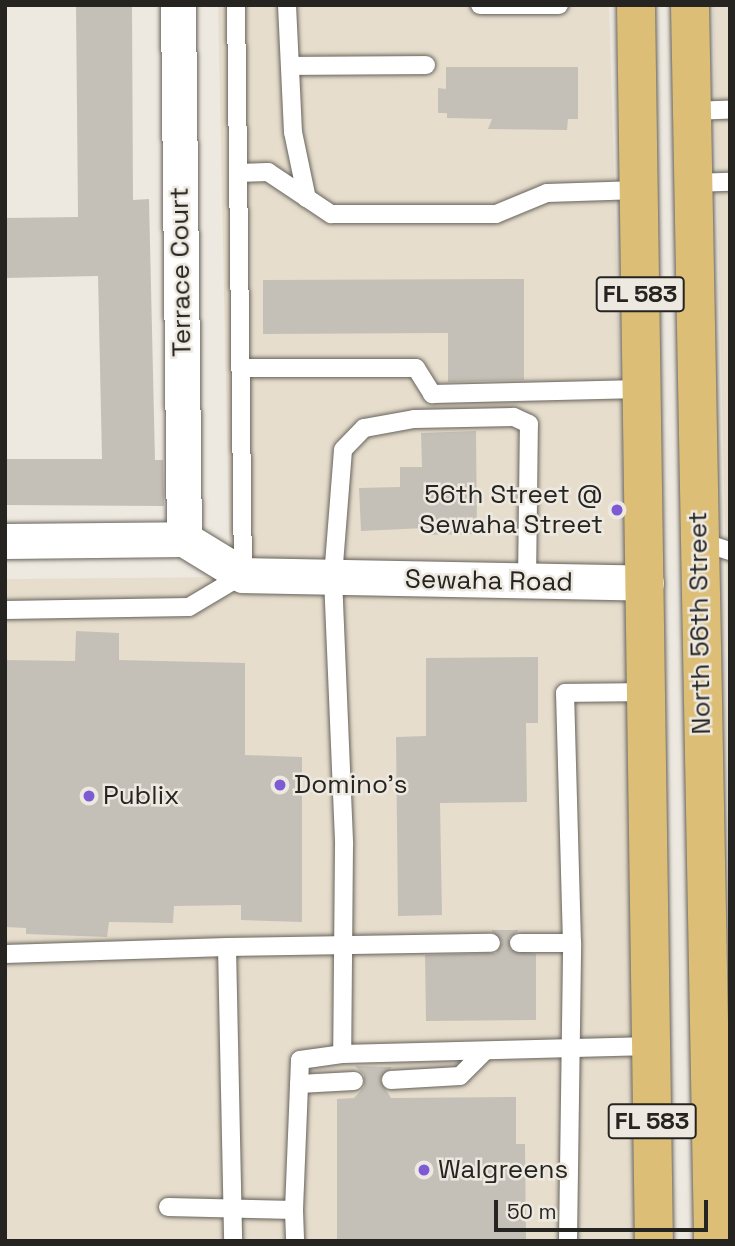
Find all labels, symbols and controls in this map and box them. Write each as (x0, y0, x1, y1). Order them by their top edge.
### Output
street label: Terrace Court (164, 187, 198, 357)
road number: FL 583 (594, 274, 686, 314)
place label: 56th Street @ Sewaha Street (419, 479, 603, 540)
marker: 56th Street @ Sewaha Street (609, 502, 625, 518)
street label: North 56th Street (682, 511, 718, 735)
street label: Sewaha Road (405, 564, 573, 598)
place label: Domino's (294, 769, 407, 801)
marker: Domino's (272, 777, 288, 793)
place label: Publix (103, 780, 179, 812)
marker: Publix (81, 788, 97, 804)
road number: FL 583 (606, 1100, 698, 1142)
place label: Walgreens (438, 1154, 568, 1186)
marker: Walgreens (416, 1162, 432, 1178)
scale bar (497, 1186, 710, 1230)
text: 50 m (507, 1198, 557, 1225)

